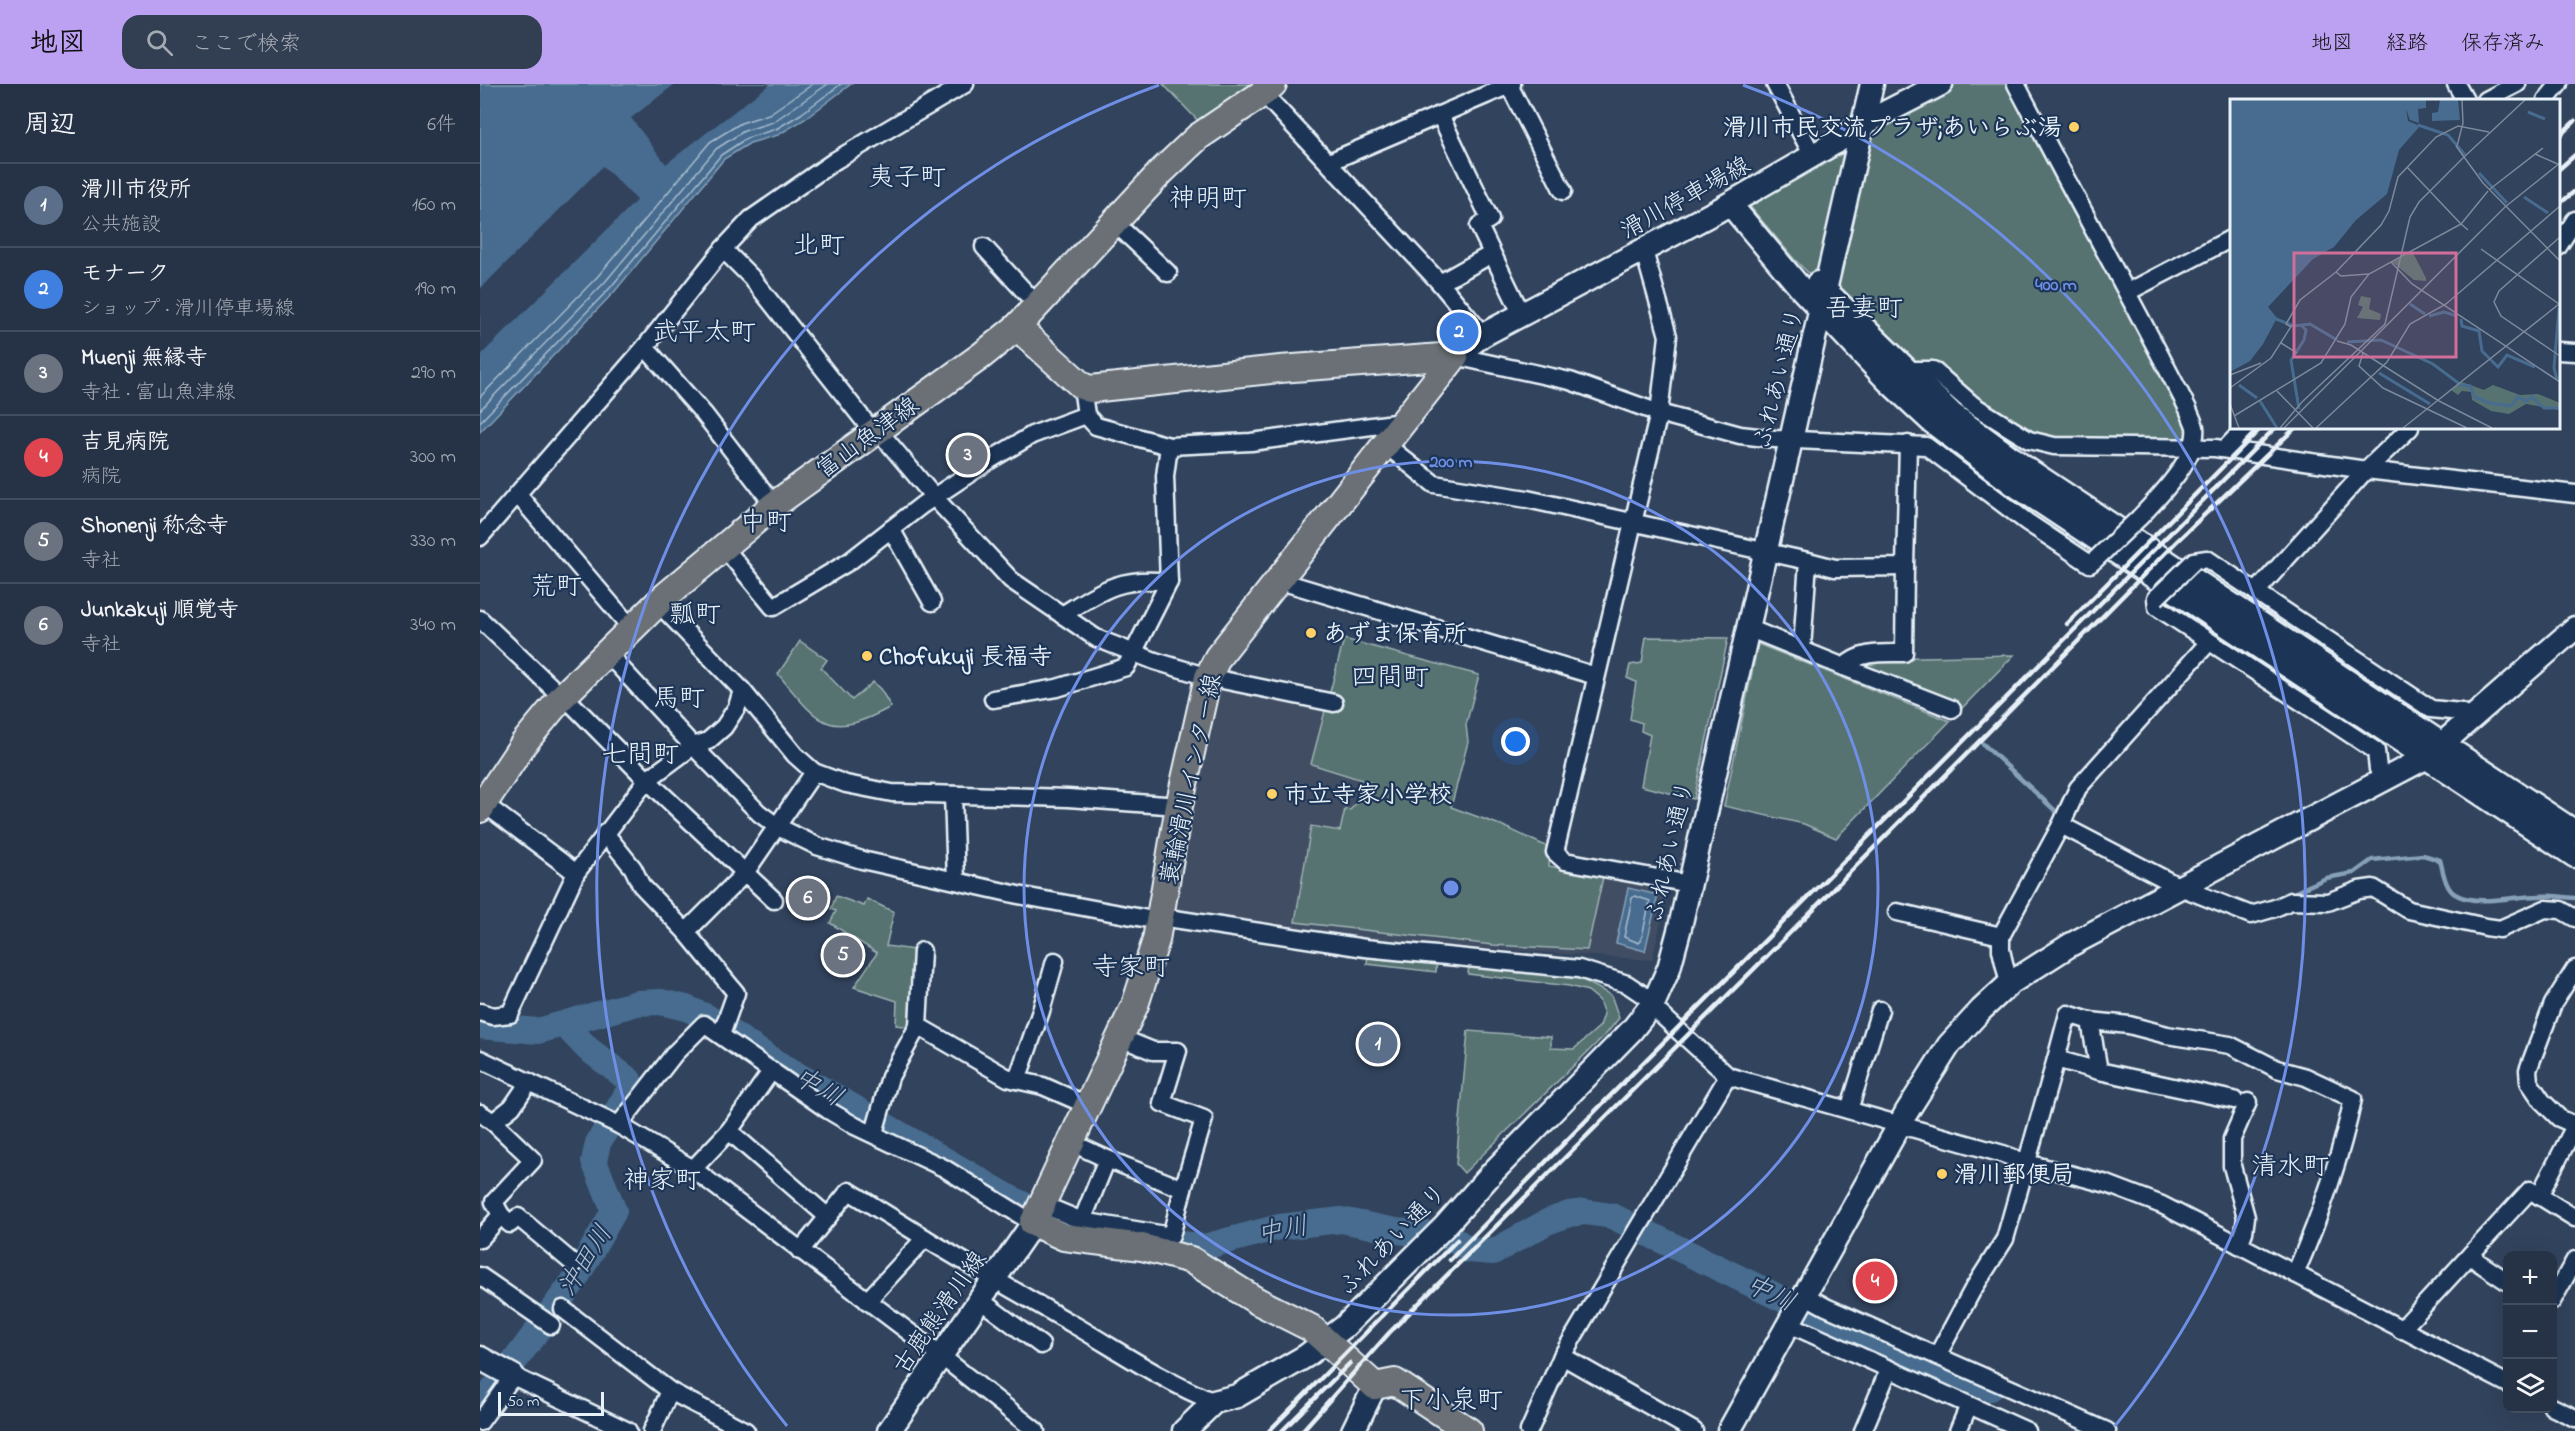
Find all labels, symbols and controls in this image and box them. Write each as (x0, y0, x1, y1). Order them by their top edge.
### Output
search box (122, 15, 542, 69)
text: 地図 (30, 24, 86, 65)
icon: search (143, 26, 176, 59)
text: ここで検索 (191, 29, 301, 61)
text: 地図 (2311, 29, 2353, 59)
text: 経路 (2386, 29, 2428, 59)
text: 保存済み (2461, 29, 2545, 59)
inset map (2230, 99, 2560, 429)
text: 周辺 (24, 107, 76, 145)
text: 6件 (427, 111, 456, 140)
place label: 滑川市民交流プラザ;あいらぶ湯 (1723, 112, 2062, 147)
marker: 滑川市民交流プラザ;あいらぶ湯 (2067, 120, 2081, 134)
street label: 滑川停車場線 (1615, 149, 1758, 249)
district label: 夷子町 (868, 160, 946, 198)
text: 滑川市役所 (81, 175, 191, 207)
district label: 神明町 (1169, 181, 1247, 219)
text: 1 (40, 191, 47, 220)
text: 160 m (412, 191, 456, 220)
text: 公共施設 (81, 211, 161, 240)
district label: 北町 (793, 228, 845, 266)
text: モナーク (81, 259, 169, 291)
text: 400 m (2035, 273, 2077, 299)
text: 2 (39, 275, 48, 304)
text: 190 m (414, 275, 456, 304)
district label: 吾妻町 (1825, 291, 1903, 329)
text: ショップ · 滑川停車場線 (81, 295, 294, 324)
street label: ふれあい通り (1746, 305, 1815, 453)
pin: 2 (1440, 310, 1478, 354)
district label: 武平太町 (652, 315, 756, 353)
text: Muenji 無縁寺 (81, 343, 207, 375)
text: 3 (39, 359, 48, 388)
text: 290 m (411, 359, 456, 388)
text: 寺社 · 富山魚津線 (81, 379, 235, 408)
street label: 富山魚津線 (810, 390, 927, 488)
text: 吉見病院 (81, 427, 169, 459)
pin: 3 (948, 432, 988, 478)
text: 4 (39, 443, 48, 472)
text: 300 m (410, 443, 456, 472)
text: 200 m (1429, 450, 1473, 476)
text: 病院 (81, 463, 121, 492)
district label: 中町 (740, 505, 792, 543)
text: Shonenji 称念寺 (81, 511, 228, 543)
text: 5 (38, 527, 49, 556)
text: 330 m (410, 527, 456, 556)
text: 寺社 (81, 547, 121, 576)
district label: 荒町 (530, 569, 582, 607)
text: Junkakuji 順覚寺 (81, 595, 239, 627)
district label: 瓢町 (669, 597, 721, 635)
text: 6 (39, 611, 48, 640)
text: 340 m (410, 611, 456, 640)
place label: あずま保育所 (1323, 618, 1467, 653)
marker: あずま保育所 (1304, 626, 1318, 640)
text: 寺社 (81, 631, 121, 660)
place label: Chofukuji 長福寺 (879, 641, 1052, 676)
marker: Chofukuji 長福寺 (860, 649, 874, 663)
district label: 四間町 (1351, 660, 1429, 698)
street label: 蓑輪滑川インター線 (1153, 671, 1232, 888)
district label: 馬町 (653, 681, 705, 719)
your location (1501, 727, 1530, 756)
district label: 七間町 (601, 737, 679, 775)
street label: ふれあい通り (1638, 777, 1705, 926)
place label: 市立寺家小学校 (1284, 779, 1452, 814)
marker: 市立寺家小学校 (1265, 787, 1279, 801)
pin: 6 (788, 876, 828, 920)
centre of rings (1441, 878, 1461, 898)
pin: 5 (824, 932, 862, 978)
district label: 寺家町 (1092, 950, 1170, 988)
pin: 1 (1358, 1022, 1398, 1066)
water label: 中川 (785, 1059, 850, 1118)
district label: 清水町 (2251, 1149, 2329, 1187)
place label: 滑川郵便局 (1954, 1159, 2074, 1194)
district label: 神家町 (623, 1163, 701, 1201)
marker: 滑川郵便局 (1935, 1167, 1949, 1181)
street label: ふれあい通り (1331, 1177, 1456, 1305)
water label: 中川 (1253, 1208, 1312, 1256)
water label: 沖田川 (550, 1218, 623, 1305)
street label: 古鹿熊滑川線 (885, 1244, 997, 1382)
map controls (2503, 1251, 2557, 1413)
button: + (2503, 1251, 2557, 1305)
pin: 4 (1856, 1258, 1894, 1304)
water label: 中川 (1738, 1267, 1801, 1323)
button: − (2503, 1305, 2557, 1359)
button: layers (2503, 1359, 2557, 1413)
district label: 下小泉町 (1399, 1383, 1503, 1421)
scale bar (498, 1389, 604, 1416)
text: 50 m (507, 1390, 539, 1414)

